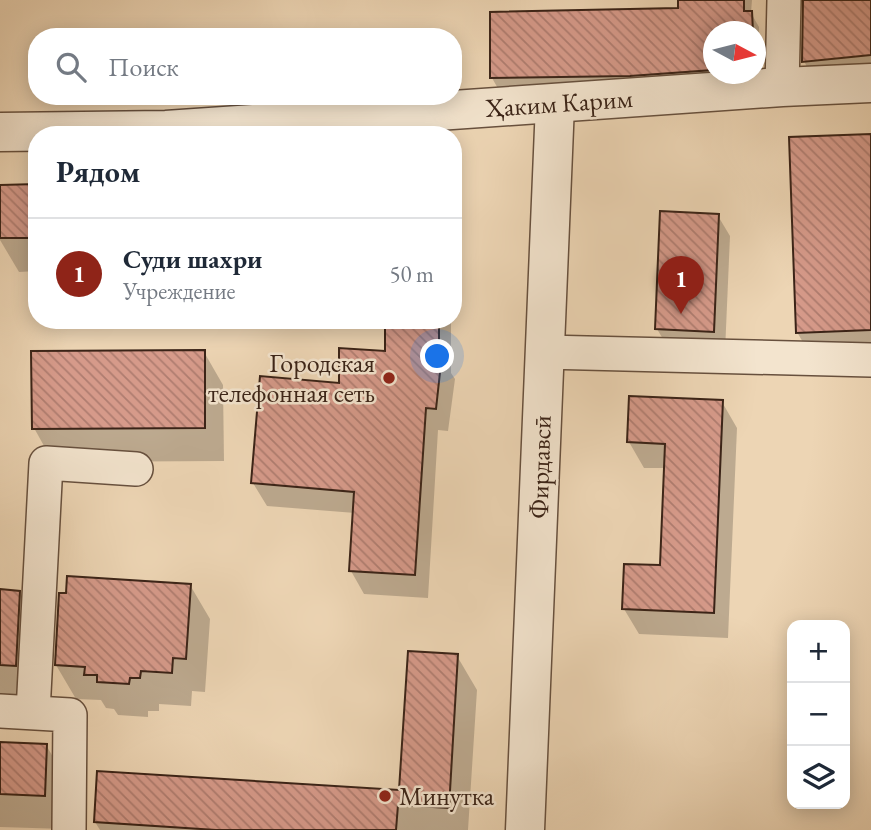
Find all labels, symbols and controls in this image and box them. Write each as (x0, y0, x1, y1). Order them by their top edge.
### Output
north arrow (703, 21, 766, 84)
search box (28, 28, 462, 105)
icon: search (52, 48, 90, 86)
text: Поиск (108, 50, 179, 84)
street label: Ҳаким Карим (483, 81, 634, 125)
text: Рядом (56, 152, 140, 191)
text: Суди шахри (123, 242, 262, 276)
pin: 1 (658, 256, 704, 314)
text: 1 (73, 259, 85, 289)
text: 50 m (389, 259, 434, 289)
text: Учреждение (123, 276, 236, 306)
your location (420, 339, 454, 373)
place label: Городская телефонная сеть (208, 346, 375, 410)
marker: Городская телефонная сеть (381, 370, 397, 386)
street label: Фирдавсӣ (521, 414, 559, 519)
map controls (787, 620, 850, 809)
button: + (787, 620, 850, 683)
button: − (787, 683, 850, 746)
button: layers (787, 746, 850, 809)
place label: Минутка (399, 779, 495, 813)
marker: Минутка (377, 788, 393, 804)

